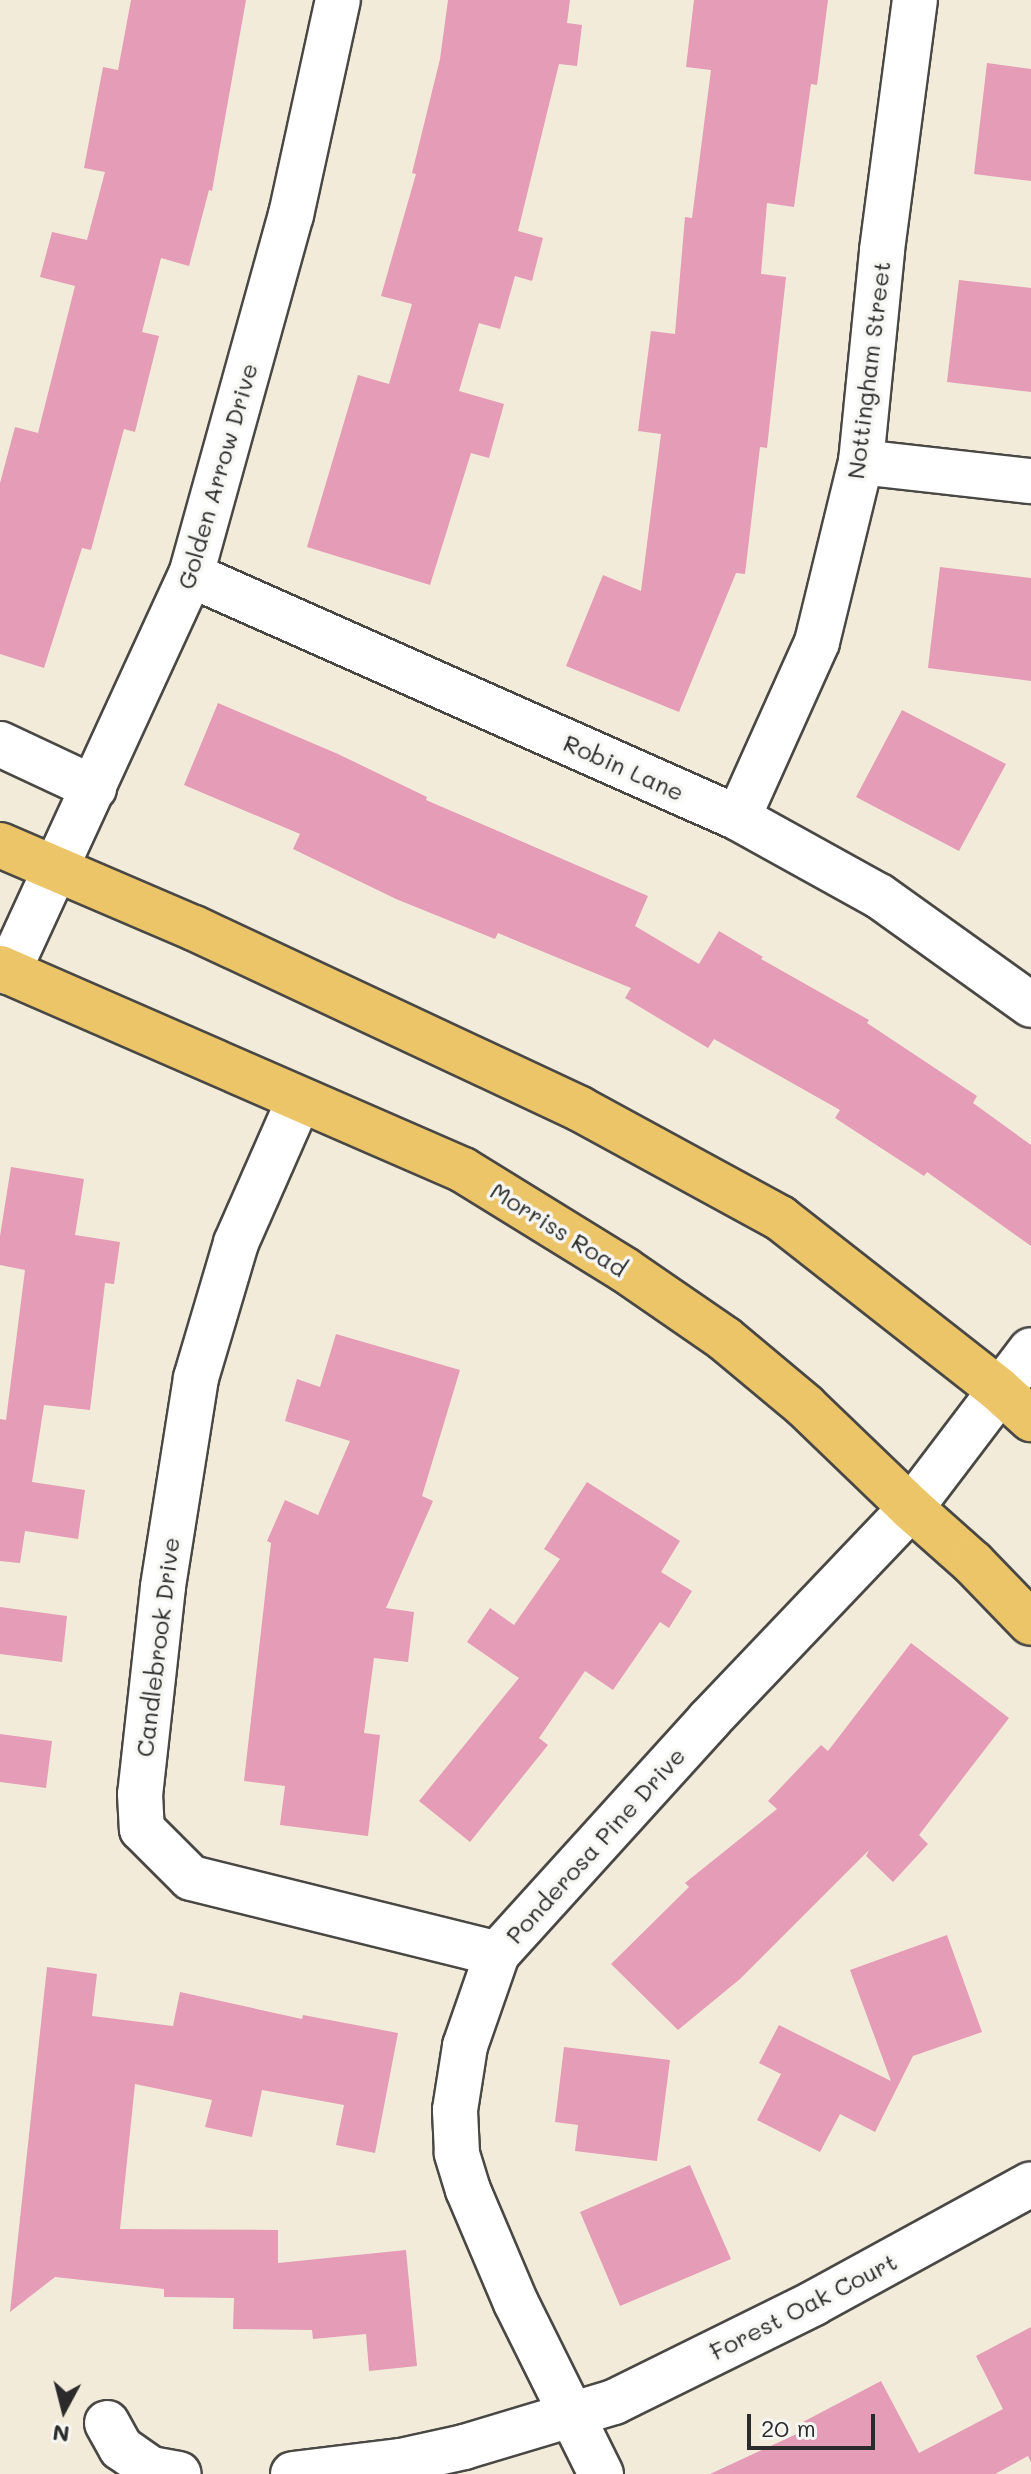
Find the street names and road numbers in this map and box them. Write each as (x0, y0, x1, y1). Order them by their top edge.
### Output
street label: Nottingham Street (840, 259, 896, 481)
street label: Golden Arrow Drive (171, 360, 263, 592)
street label: Robin Lane (559, 728, 689, 806)
street label: Morriss Road (485, 1176, 633, 1282)
street label: Candlebrook Drive (129, 1536, 185, 1758)
street label: Ponderosa Pine Drive (499, 1741, 691, 1949)
street label: Forest Oak Court (705, 2246, 901, 2366)

